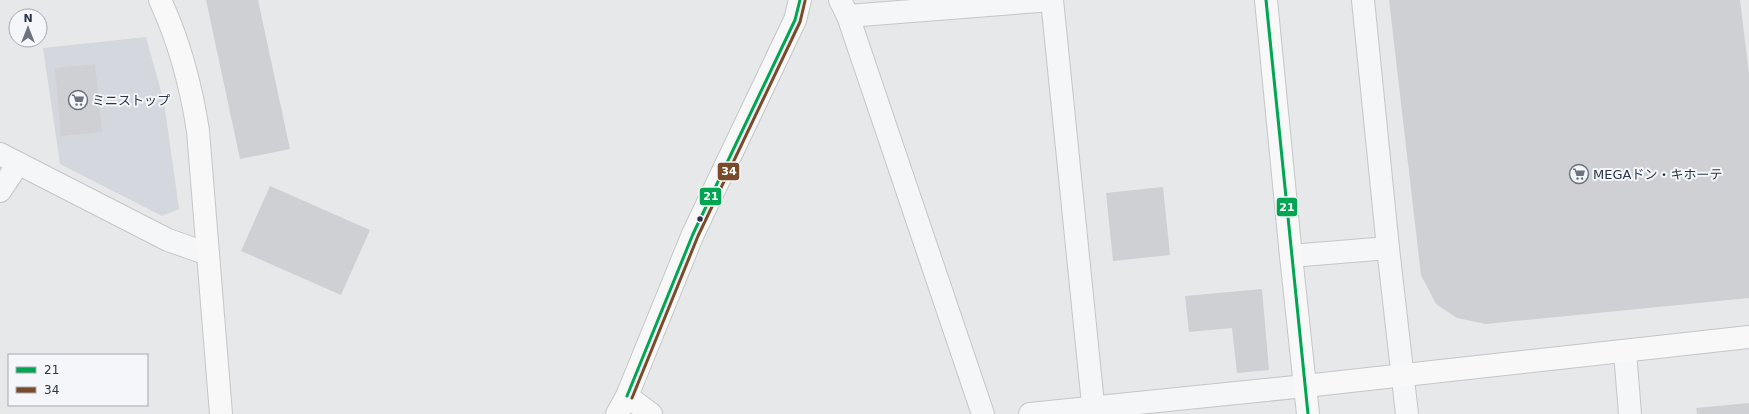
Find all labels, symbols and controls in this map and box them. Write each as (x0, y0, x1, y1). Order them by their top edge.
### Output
north arrow (8, 8, 48, 48)
text: N (23, 12, 33, 25)
supermarket icon: ミニストップ (67, 89, 89, 111)
place label: ミニストップ (92, 93, 170, 108)
line badge: 34 (717, 162, 740, 181)
supermarket icon: MEGAドン・キホーテ (1568, 163, 1590, 185)
text: 34 (721, 165, 737, 178)
place label: MEGAドン・キホーテ (1593, 167, 1722, 182)
line badge: 21 (699, 187, 722, 206)
text: 21 (703, 190, 719, 203)
line badge: 21 (1276, 197, 1298, 217)
text: 21 (1279, 201, 1295, 214)
unlabelled marker (695, 214, 705, 224)
legend (8, 354, 148, 406)
text: 21 (44, 363, 59, 377)
text: 34 (44, 383, 59, 397)

